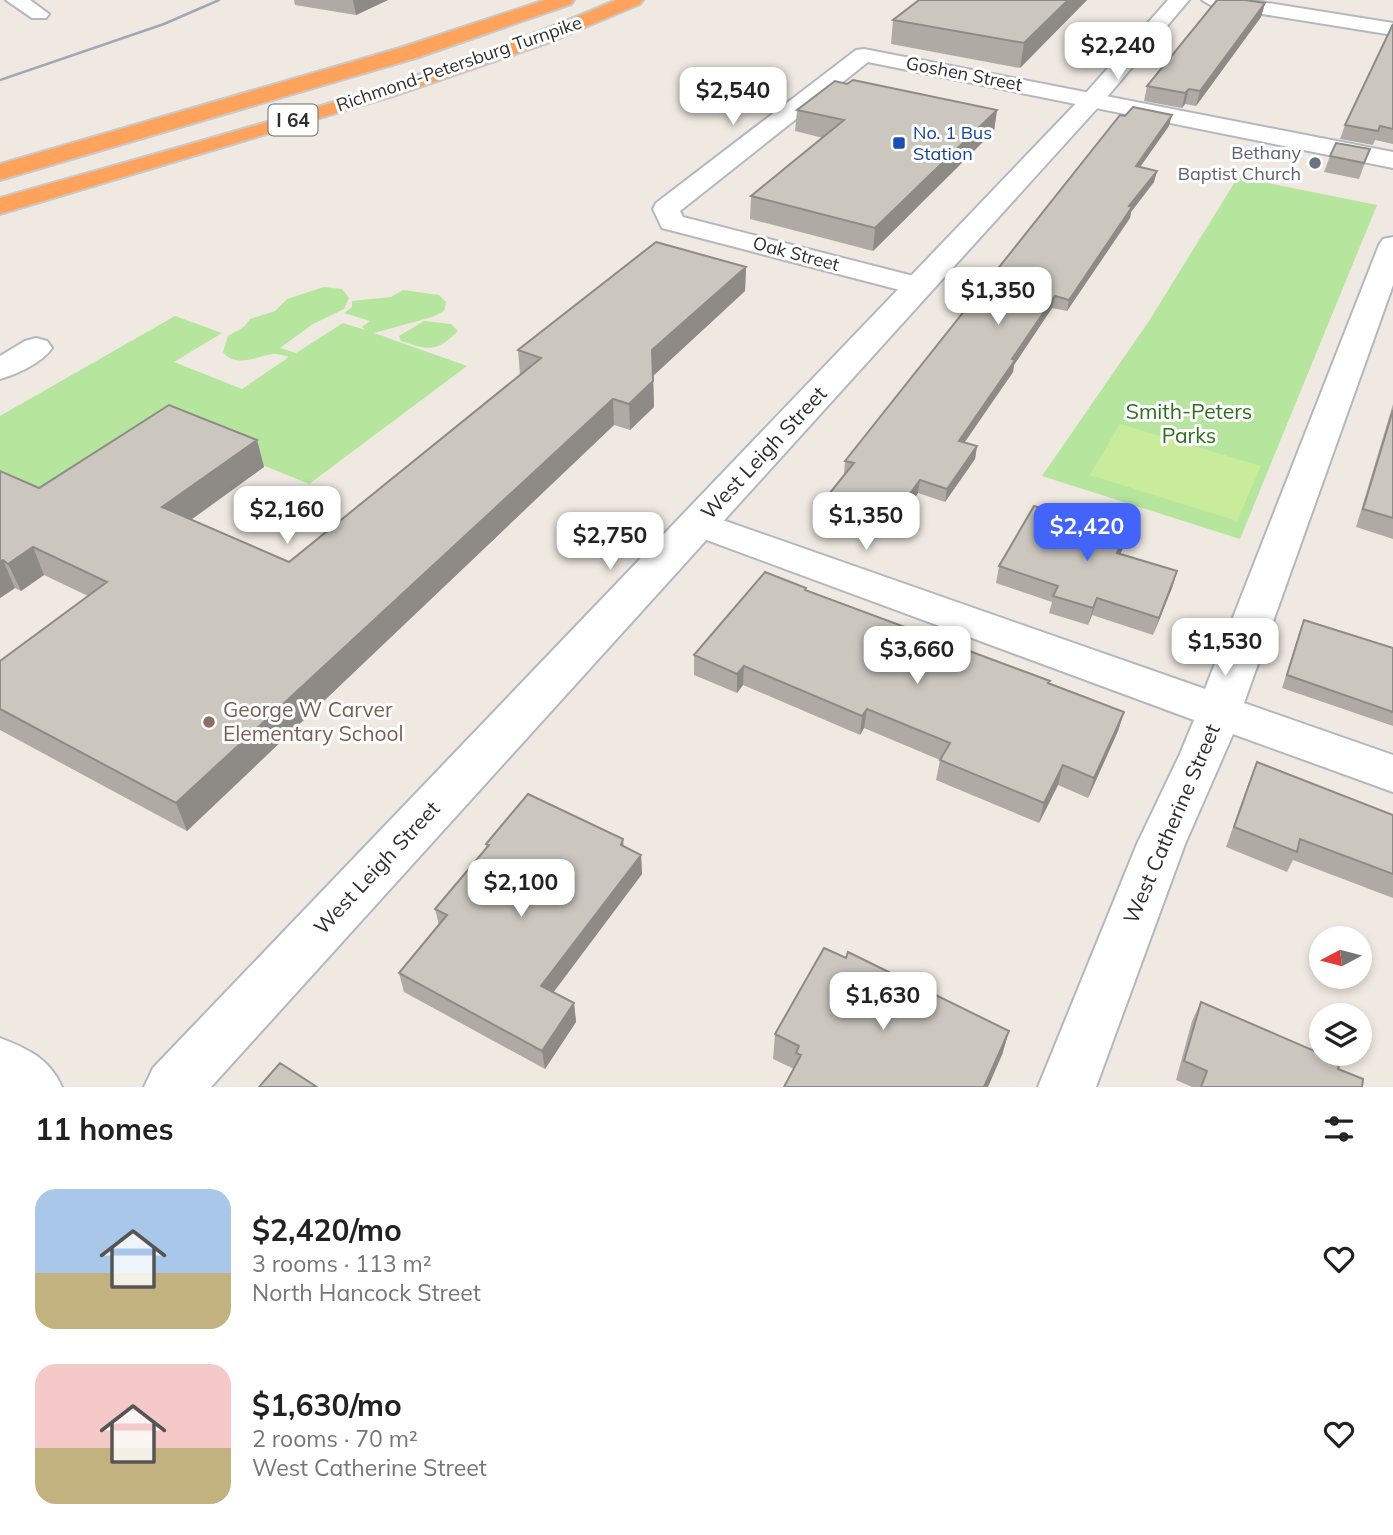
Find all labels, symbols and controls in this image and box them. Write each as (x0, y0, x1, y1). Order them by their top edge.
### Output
street label: Richmond-Petersburg Turnpike (333, 11, 585, 116)
pin: $2,240 (1061, 22, 1175, 82)
text: $2,240 (1081, 30, 1155, 59)
street label: Goshen Street (904, 51, 1024, 96)
pin: $2,540 (676, 68, 790, 127)
text: $2,540 (696, 75, 770, 104)
road number: I 64 (268, 104, 318, 136)
place label: No. 1 Bus Station (913, 121, 992, 165)
marker: No. 1 Bus Station (891, 135, 907, 151)
place label: Bethany Baptist Church (1178, 141, 1301, 185)
marker: Bethany Baptist Church (1307, 155, 1323, 171)
street label: Oak Street (750, 231, 842, 276)
pin: $1,350 (941, 268, 1055, 327)
text: $1,350 (961, 275, 1035, 304)
street label: West Leigh Street (695, 380, 832, 524)
park label: Smith-Peters Parks (1126, 398, 1252, 448)
pin: $2,160 (230, 486, 344, 546)
pin: $1,350 (809, 492, 923, 552)
text: $2,160 (250, 494, 324, 523)
text: $1,350 (829, 500, 903, 529)
pin: $2,420 (1030, 504, 1144, 563)
text: $2,420 (1050, 511, 1124, 540)
pin: $2,750 (553, 512, 667, 572)
text: $2,750 (573, 520, 647, 549)
pin: $1,530 (1168, 618, 1282, 678)
pin: $3,660 (860, 626, 974, 686)
text: $1,530 (1188, 626, 1262, 655)
text: $3,660 (880, 634, 954, 663)
place label: George W Carver Elementary School (223, 696, 404, 746)
marker: George W Carver Elementary School (201, 714, 217, 730)
street label: West Catherine Street (1117, 720, 1225, 927)
street label: West Leigh Street (308, 795, 445, 939)
pin: $2,100 (464, 860, 578, 919)
text: $2,100 (484, 867, 558, 896)
north arrow (1309, 926, 1372, 989)
map controls (1309, 926, 1372, 1066)
pin: $1,630 (826, 972, 940, 1032)
text: $1,630 (846, 980, 920, 1009)
button: layers (1309, 1003, 1372, 1066)
text: 11 homes (35, 1110, 174, 1148)
icon: filters (1320, 1110, 1358, 1148)
text: $2,420/mo (252, 1211, 402, 1249)
icon: home (91, 1217, 175, 1301)
icon: heart (1320, 1240, 1358, 1278)
text: 3 rooms · 113 m² (252, 1249, 432, 1278)
text: North Hancock Street (252, 1278, 481, 1307)
text: $1,630/mo (252, 1386, 402, 1424)
icon: home (91, 1392, 175, 1476)
icon: heart (1320, 1415, 1358, 1453)
text: 2 rooms · 70 m² (252, 1424, 418, 1453)
text: West Catherine Street (252, 1453, 487, 1482)

